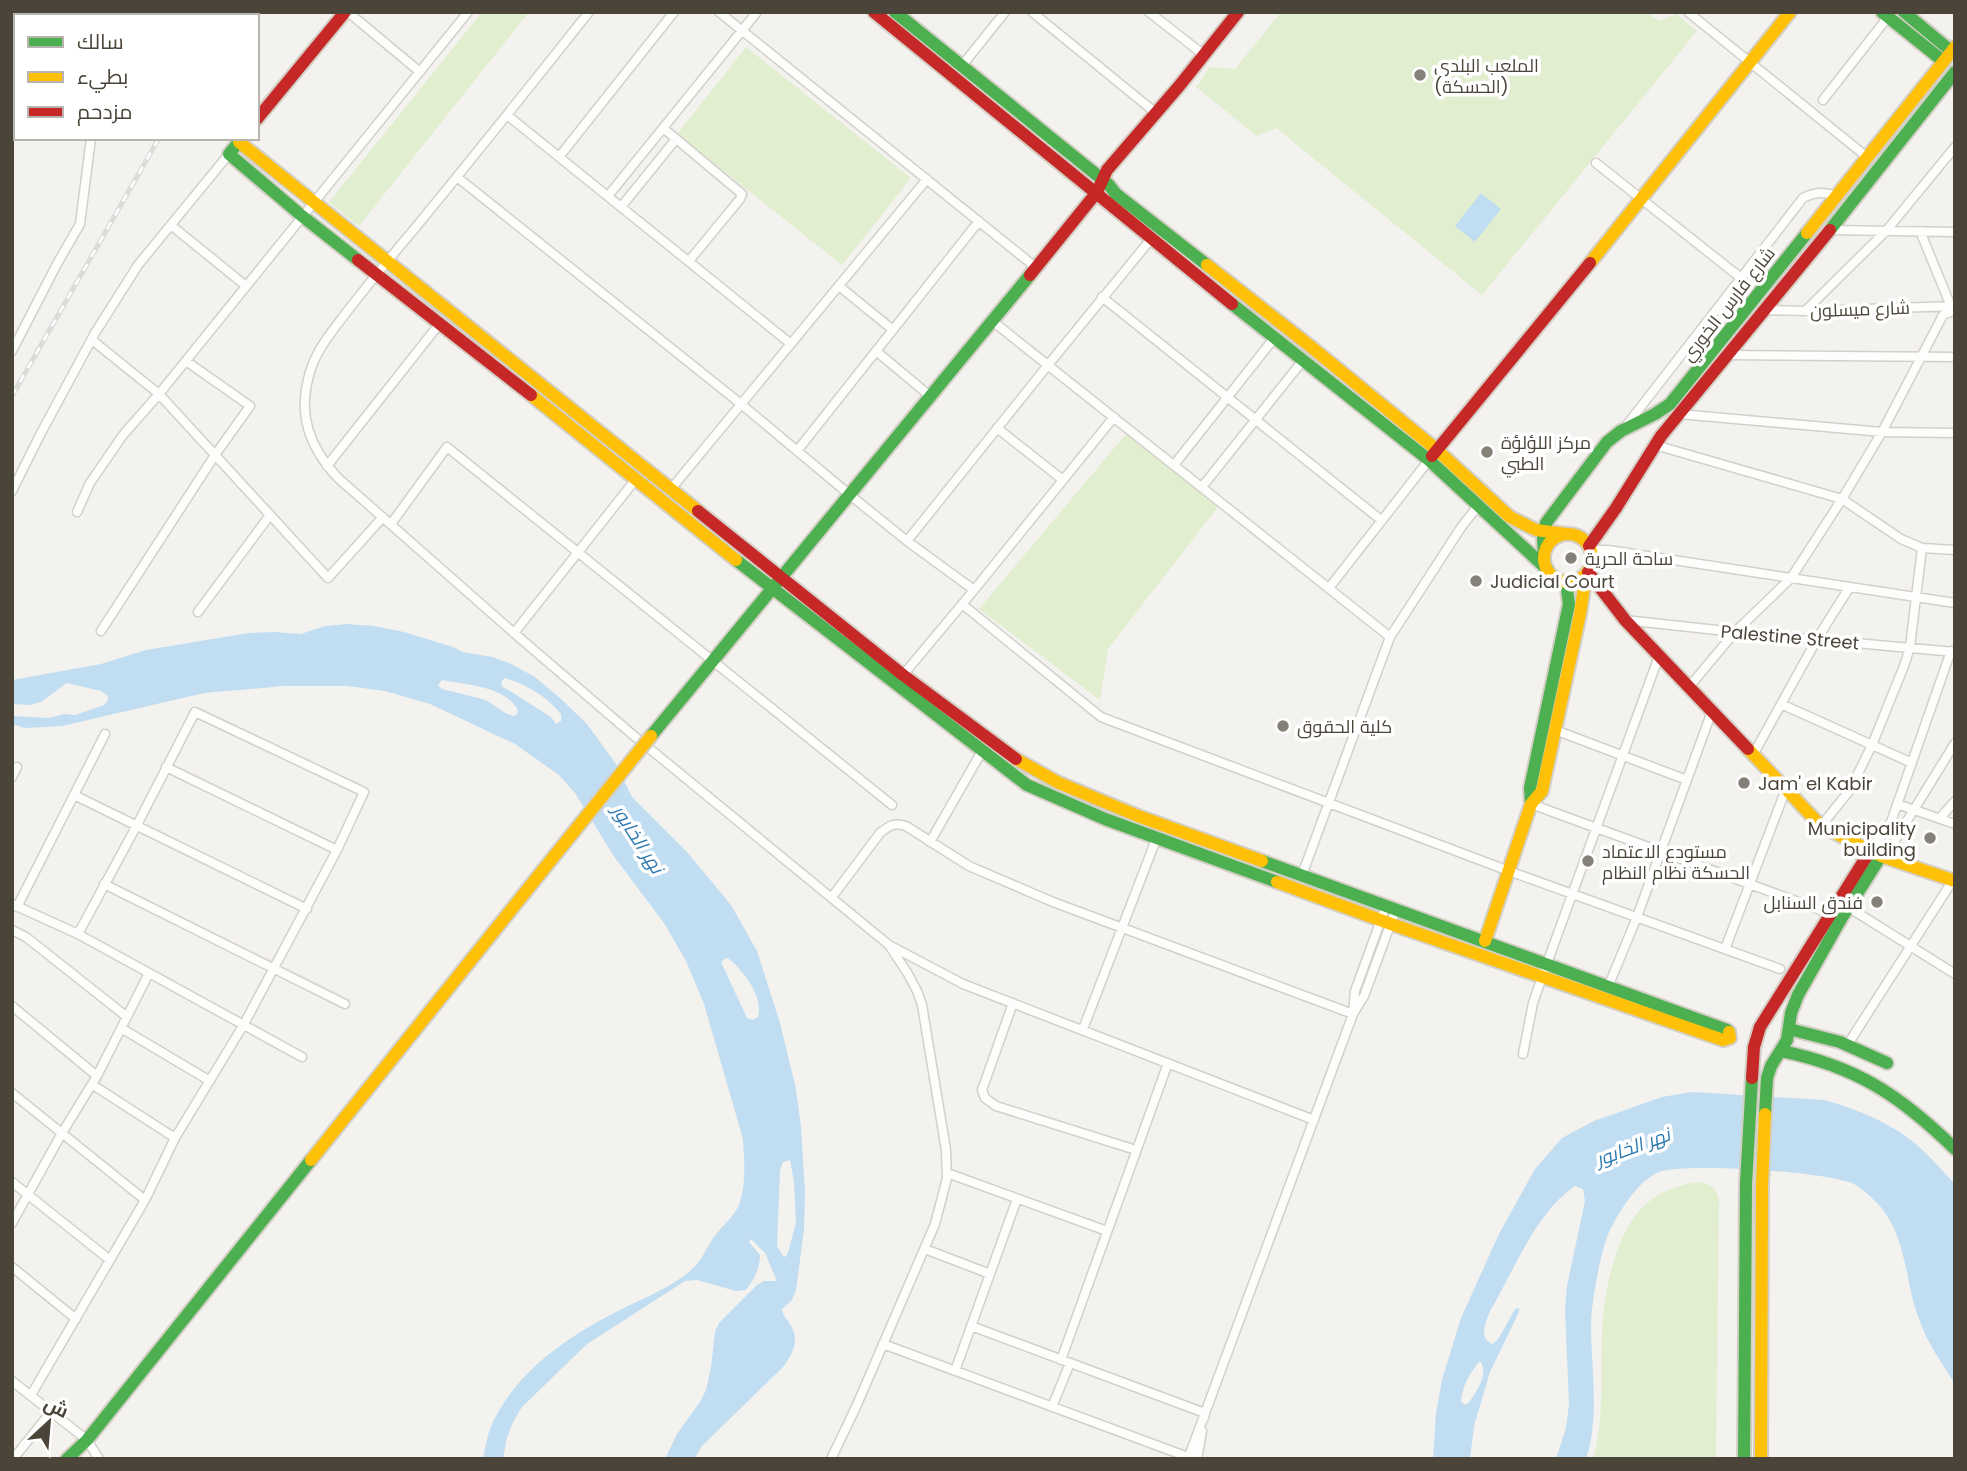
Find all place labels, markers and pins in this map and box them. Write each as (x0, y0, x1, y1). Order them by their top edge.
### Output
place label: الملعب البلدي (الحسكة) (1434, 53, 1539, 99)
marker: الملعب البلدي (الحسكة) (1412, 67, 1428, 83)
place label: مركز اللؤلؤة الطبي (1501, 430, 1591, 478)
marker: مركز اللؤلؤة الطبي (1479, 444, 1495, 460)
place label: ساحة الحرية (1585, 546, 1673, 571)
marker: ساحة الحرية (1563, 550, 1579, 566)
place label: Judicial Court (1490, 569, 1615, 594)
marker: Judicial Court (1468, 573, 1484, 589)
place label: كلية الحقوق (1297, 714, 1392, 739)
marker: كلية الحقوق (1275, 718, 1291, 734)
place label: Jam' el Kabir (1758, 771, 1873, 796)
marker: Jam' el Kabir (1736, 775, 1752, 791)
place label: Municipality building (1808, 816, 1916, 862)
marker: Municipality building (1922, 830, 1938, 846)
place label: مستودع الاعتماد الحسكة نظام النظام (1602, 839, 1750, 885)
marker: مستودع الاعتماد الحسكة نظام النظام (1580, 853, 1596, 869)
place label: فندق السنابل (1764, 890, 1863, 915)
marker: فندق السنابل (1869, 894, 1885, 910)

